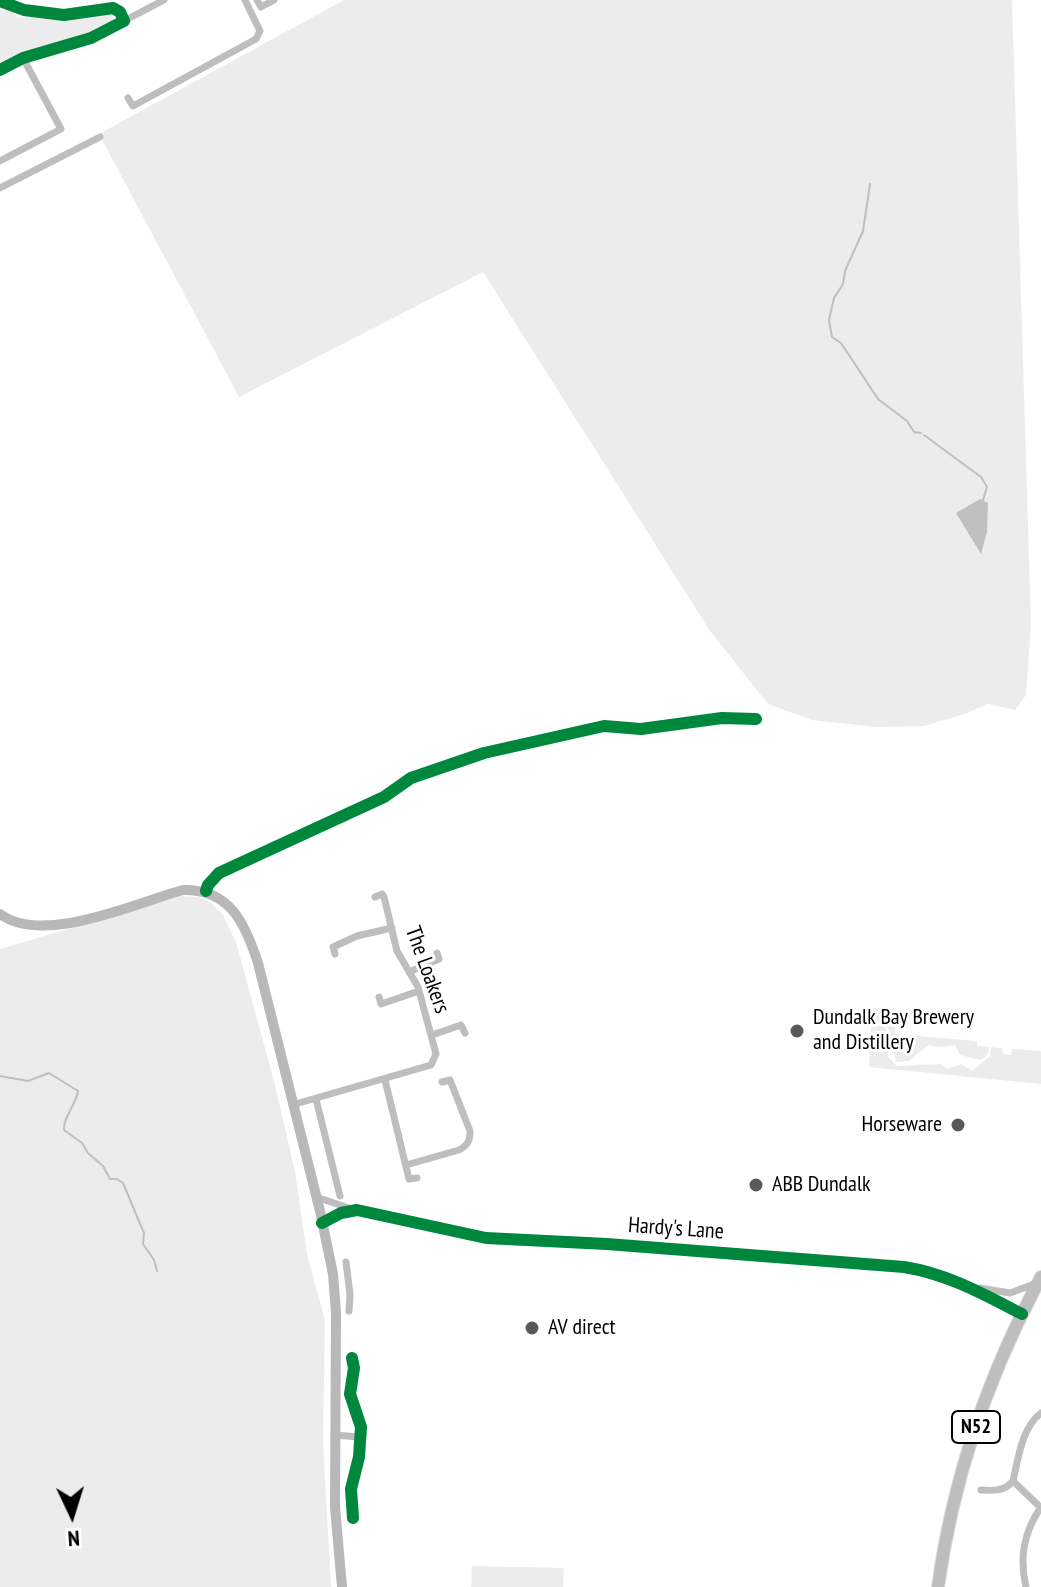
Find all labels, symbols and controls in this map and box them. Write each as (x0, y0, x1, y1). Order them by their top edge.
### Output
street label: The Loakers (399, 923, 455, 1017)
place label: Dundalk Bay Brewery and Distillery (813, 1005, 974, 1056)
marker: Dundalk Bay Brewery and Distillery (788, 1022, 806, 1040)
place label: Horseware (861, 1112, 942, 1138)
marker: Horseware (949, 1116, 967, 1134)
place label: ABB Dundalk (772, 1172, 871, 1198)
marker: ABB Dundalk (747, 1176, 765, 1194)
street label: Hardy's Lane (627, 1212, 725, 1246)
place label: AV direct (548, 1315, 616, 1341)
marker: AV direct (523, 1319, 541, 1337)
road number: N52 (952, 1411, 1000, 1443)
north arrow (32, 1475, 112, 1555)
text: N (67, 1525, 81, 1553)

